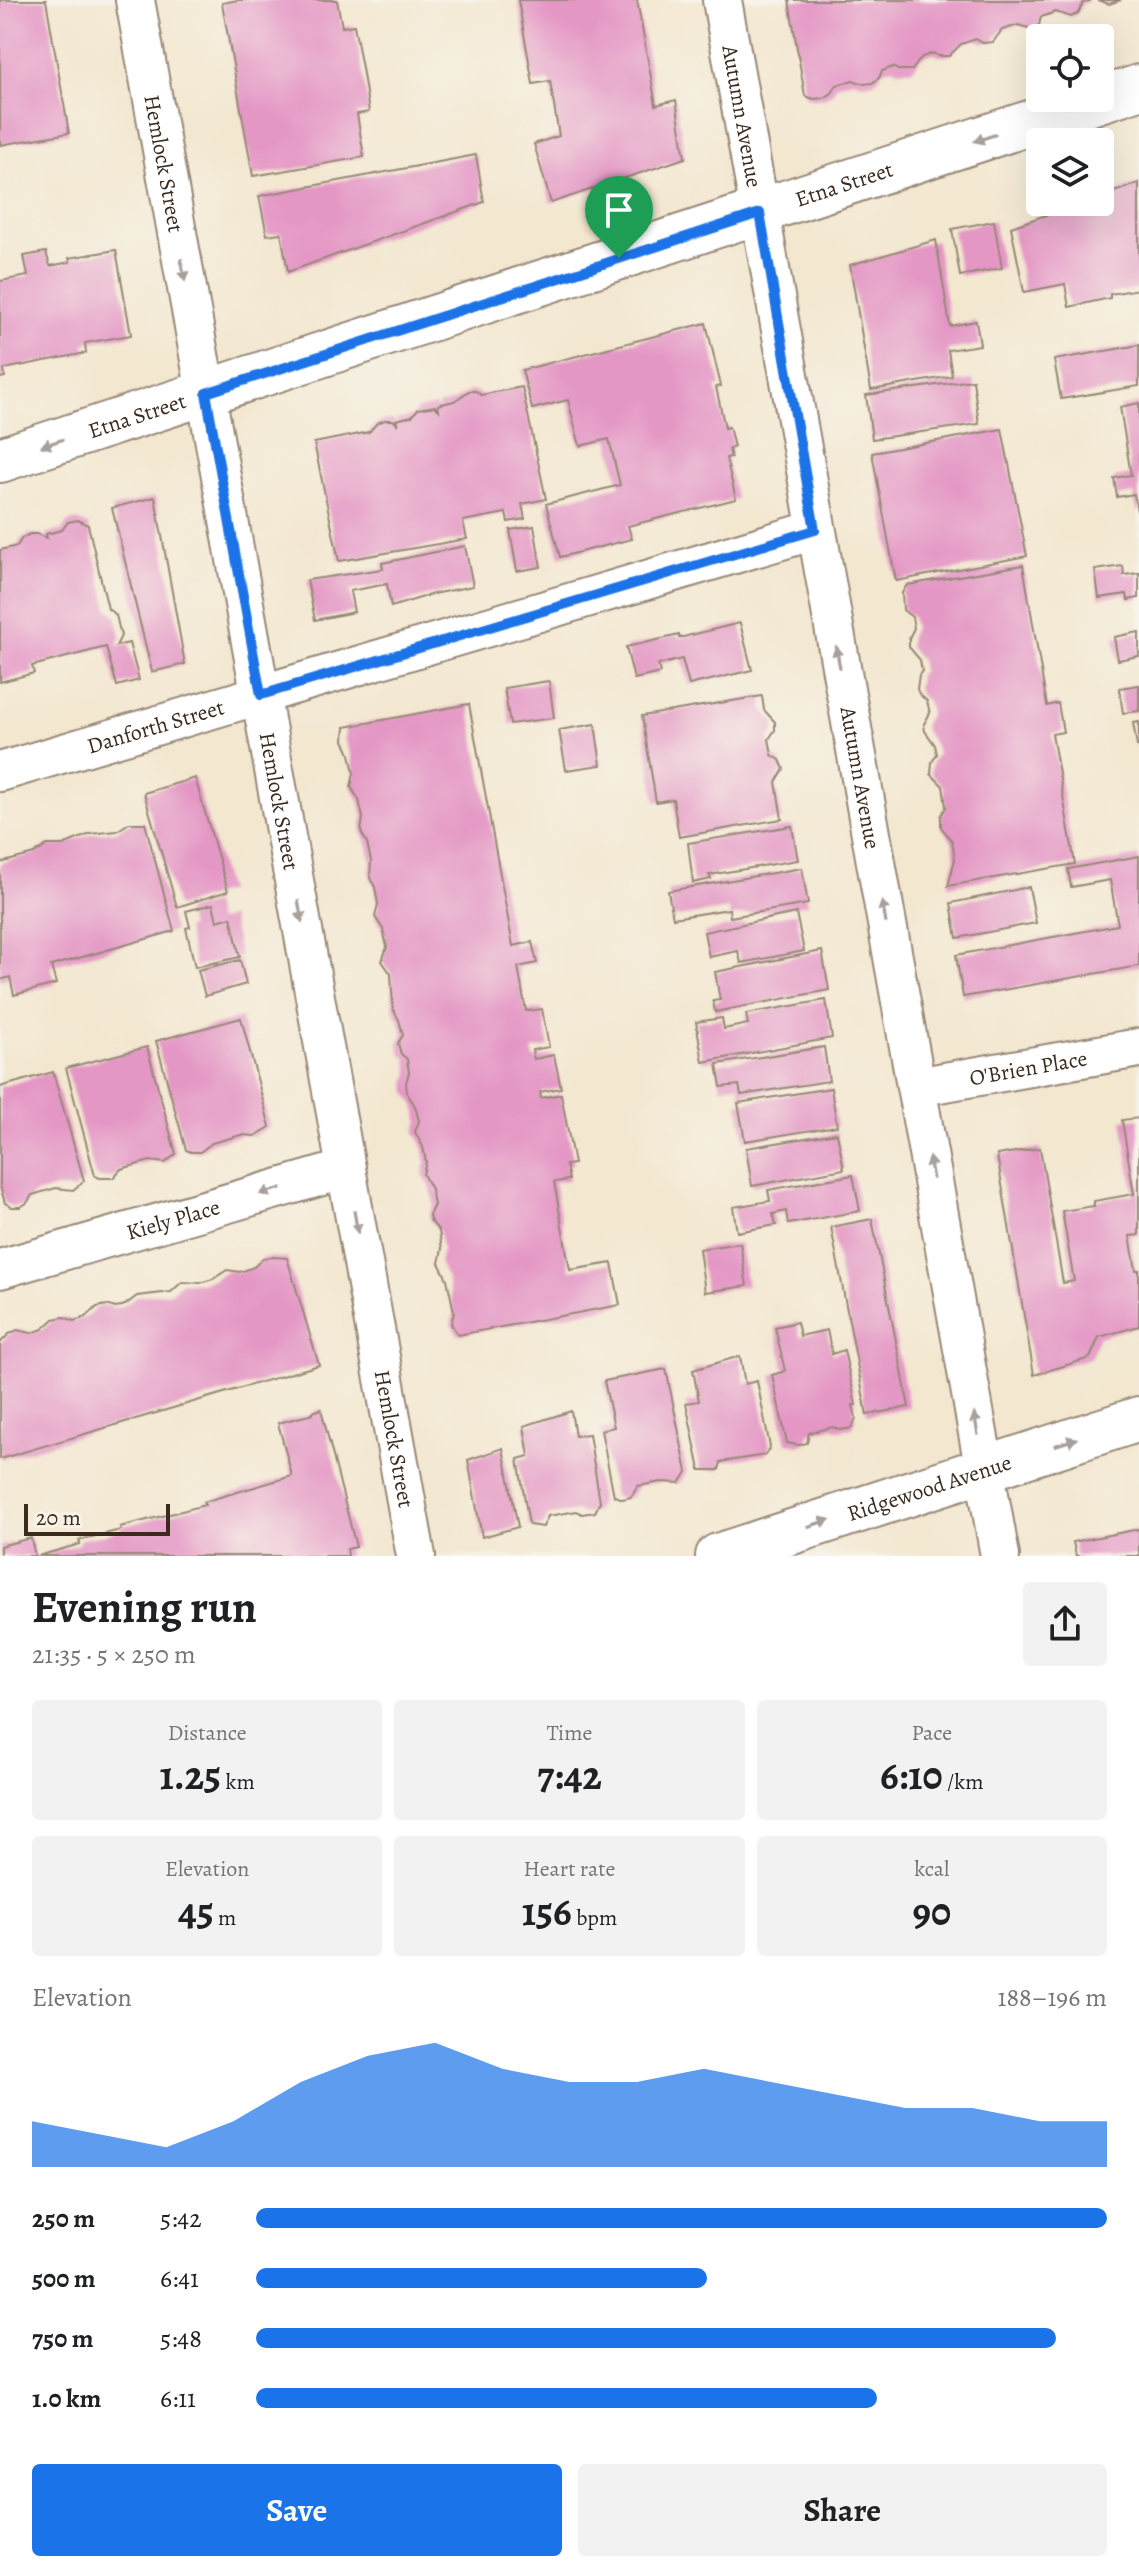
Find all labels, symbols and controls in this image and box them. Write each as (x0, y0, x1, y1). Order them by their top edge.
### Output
map controls (1026, 24, 1114, 216)
button: locate (1026, 24, 1114, 112)
street label: Autumn Avenue (714, 42, 769, 190)
street label: Hemlock Street (136, 92, 191, 235)
button: layers (1026, 128, 1114, 216)
one-way arrow (973, 133, 997, 145)
street label: Etna Street (791, 155, 897, 215)
pin (585, 176, 653, 258)
icon: arrive (597, 188, 641, 232)
one-way arrow (178, 257, 190, 282)
street label: Etna Street (84, 386, 190, 446)
one-way arrow (40, 438, 64, 450)
one-way arrow (831, 644, 843, 669)
street label: Danforth Street (83, 692, 228, 761)
street label: Autumn Avenue (832, 703, 887, 851)
street label: Hemlock Street (252, 730, 306, 872)
one-way arrow (294, 898, 306, 923)
one-way arrow (878, 900, 890, 925)
street label: O'Brien Place (967, 1043, 1090, 1093)
one-way arrow (924, 1155, 936, 1180)
one-way arrow (259, 1185, 283, 1198)
street label: Kiely Place (123, 1192, 224, 1248)
one-way arrow (350, 1209, 362, 1234)
street label: Hemlock Street (367, 1368, 421, 1510)
one-way arrow (970, 1411, 982, 1436)
one-way arrow (1055, 1436, 1079, 1448)
street label: Ridgewood Avenue (843, 1448, 1015, 1529)
scale bar (24, 1500, 170, 1536)
text: 20 m (36, 1503, 81, 1533)
one-way arrow (807, 1516, 831, 1529)
text: Evening run (32, 1577, 257, 1637)
button: share (1023, 1582, 1107, 1666)
text: 21:35 · 5 × 250 m (32, 1637, 196, 1672)
text: Distance (168, 1718, 247, 1748)
text: Time (547, 1718, 592, 1748)
text: Pace (911, 1718, 952, 1748)
text: 1.25 (159, 1748, 221, 1803)
text: 7:42 (537, 1748, 602, 1803)
text: 6:10 (880, 1748, 943, 1803)
text: km (221, 1767, 255, 1797)
text: /km (943, 1767, 984, 1797)
text: Elevation (165, 1854, 249, 1884)
text: Heart rate (524, 1854, 615, 1884)
text: kcal (914, 1854, 949, 1884)
text: 45 (178, 1884, 214, 1939)
text: 156 (522, 1884, 572, 1939)
text: 90 (913, 1884, 951, 1939)
text: m (214, 1903, 236, 1933)
text: bpm (572, 1903, 617, 1933)
text: Elevation (32, 1980, 132, 2015)
text: 188–196 m (998, 1980, 1107, 2015)
text: 250 m (32, 2201, 95, 2236)
text: 5:42 (160, 2201, 202, 2236)
text: 500 m (32, 2261, 96, 2296)
text: 6:41 (160, 2261, 199, 2296)
text: 750 m (32, 2321, 94, 2356)
text: 5:48 (160, 2321, 202, 2356)
text: 1.0 km (32, 2381, 101, 2416)
text: 6:11 (160, 2381, 196, 2416)
button: Save (32, 2464, 562, 2556)
button: Share (578, 2464, 1107, 2556)

